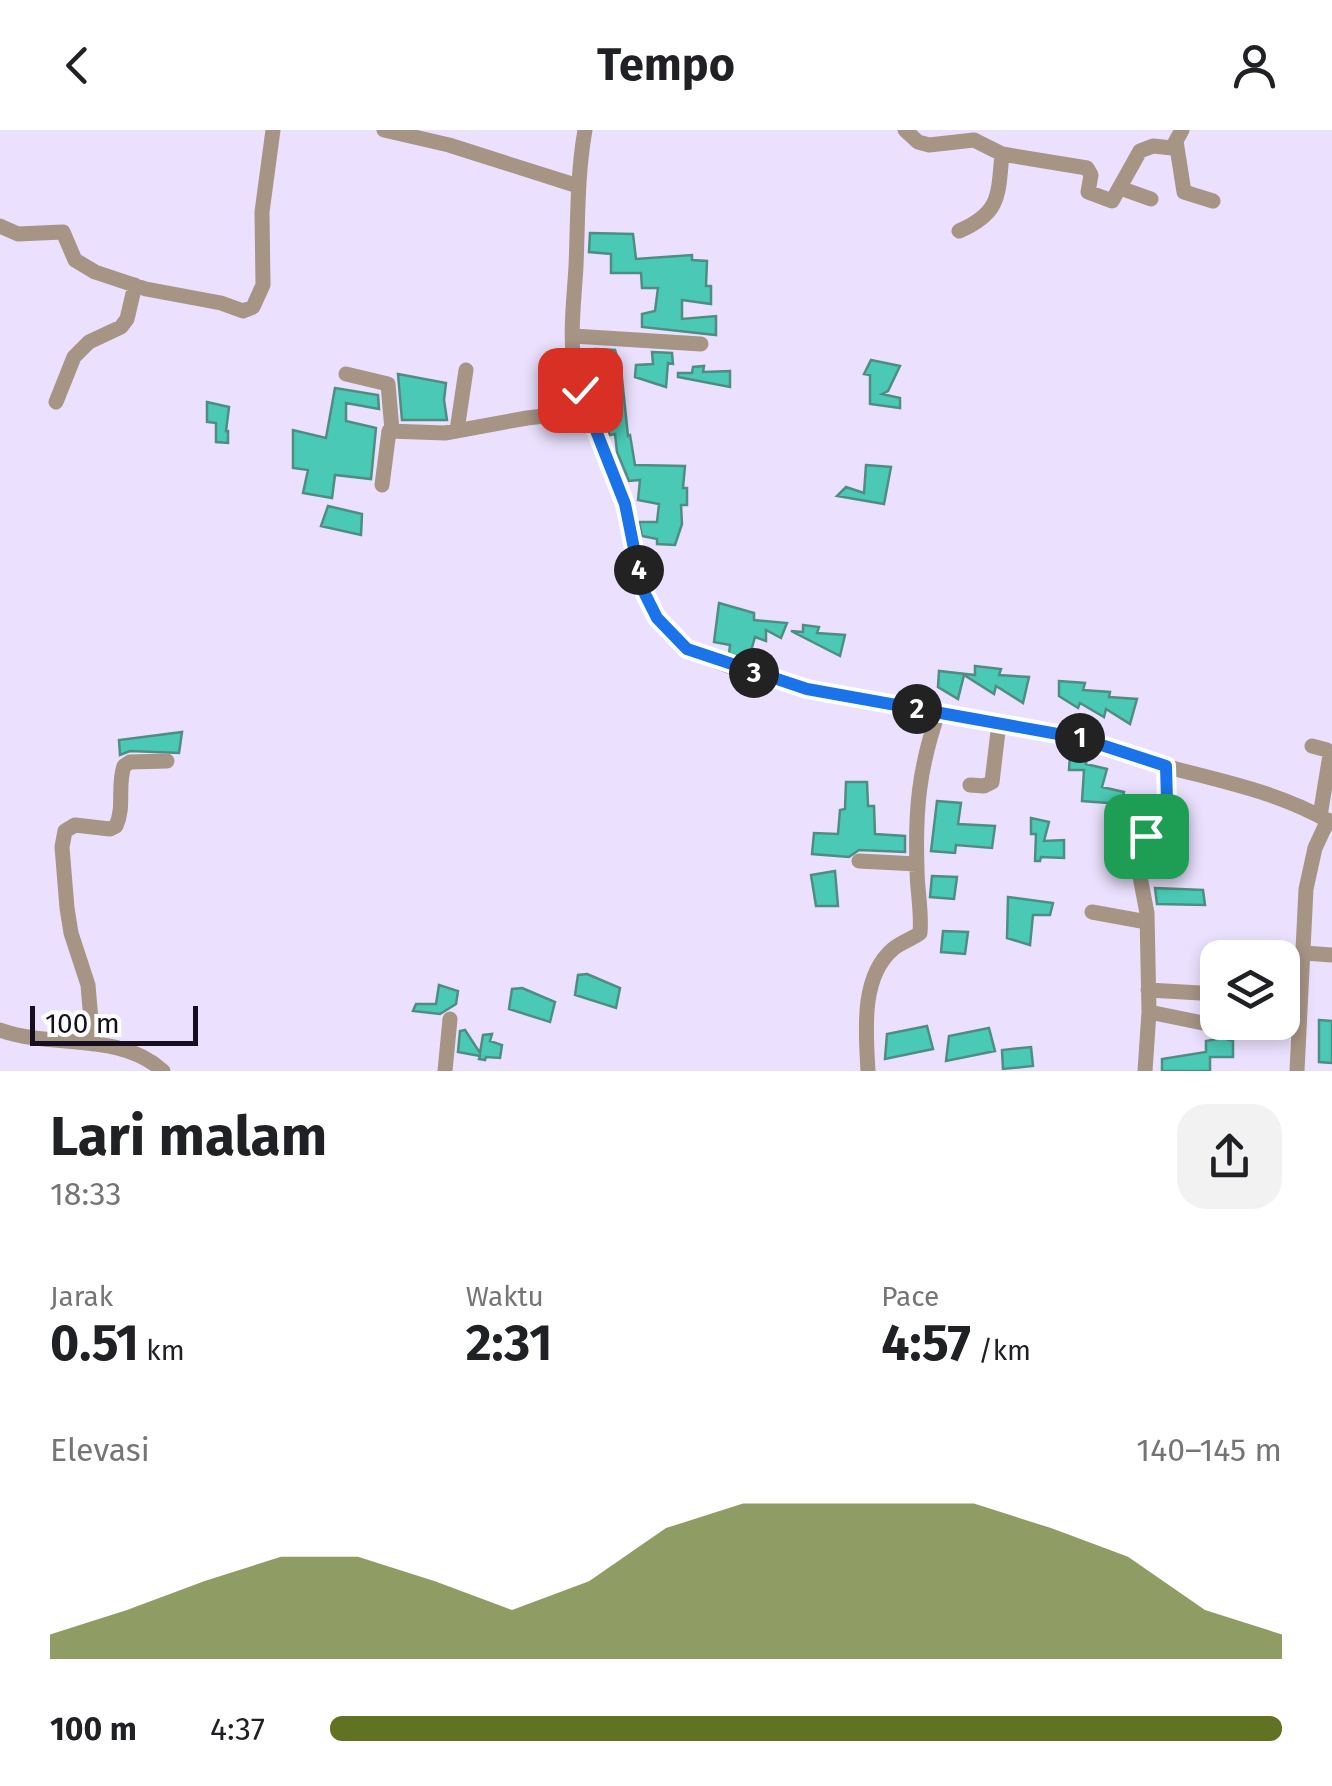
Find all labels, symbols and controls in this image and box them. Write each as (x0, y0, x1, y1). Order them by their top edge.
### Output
icon: back (50, 38, 105, 93)
text: Tempo (597, 38, 735, 92)
icon: person (1227, 38, 1282, 93)
pin (538, 348, 623, 433)
icon: check (553, 363, 608, 418)
pin: 4 (614, 545, 664, 595)
text: 4 (631, 553, 647, 586)
pin: 3 (729, 648, 779, 698)
text: 3 (747, 656, 761, 689)
pin: 2 (892, 684, 942, 734)
text: 2 (910, 692, 924, 725)
pin: 1 (1055, 713, 1105, 763)
text: 1 (1074, 721, 1087, 754)
pin (1104, 794, 1189, 879)
icon: arrive (1119, 809, 1174, 864)
map controls (1200, 940, 1300, 1040)
button: layers (1200, 940, 1300, 1040)
scale bar (30, 1001, 198, 1046)
text: 100 m (45, 1007, 120, 1040)
text: Lari malam (50, 1104, 327, 1170)
button: share (1177, 1104, 1282, 1209)
text: 18:33 (50, 1175, 121, 1213)
text: Jarak (50, 1280, 113, 1313)
text: Waktu (466, 1280, 544, 1313)
text: Pace (881, 1280, 939, 1313)
text: 0.51 (50, 1313, 139, 1373)
text: 2:31 (466, 1313, 552, 1373)
text: 4:57 (881, 1313, 971, 1373)
text: km (139, 1334, 185, 1367)
text: /km (971, 1334, 1031, 1367)
text: Elevasi (50, 1431, 150, 1469)
text: 140–145 m (1136, 1431, 1282, 1469)
text: 100 m (50, 1710, 137, 1748)
text: 4:37 (210, 1710, 265, 1748)

